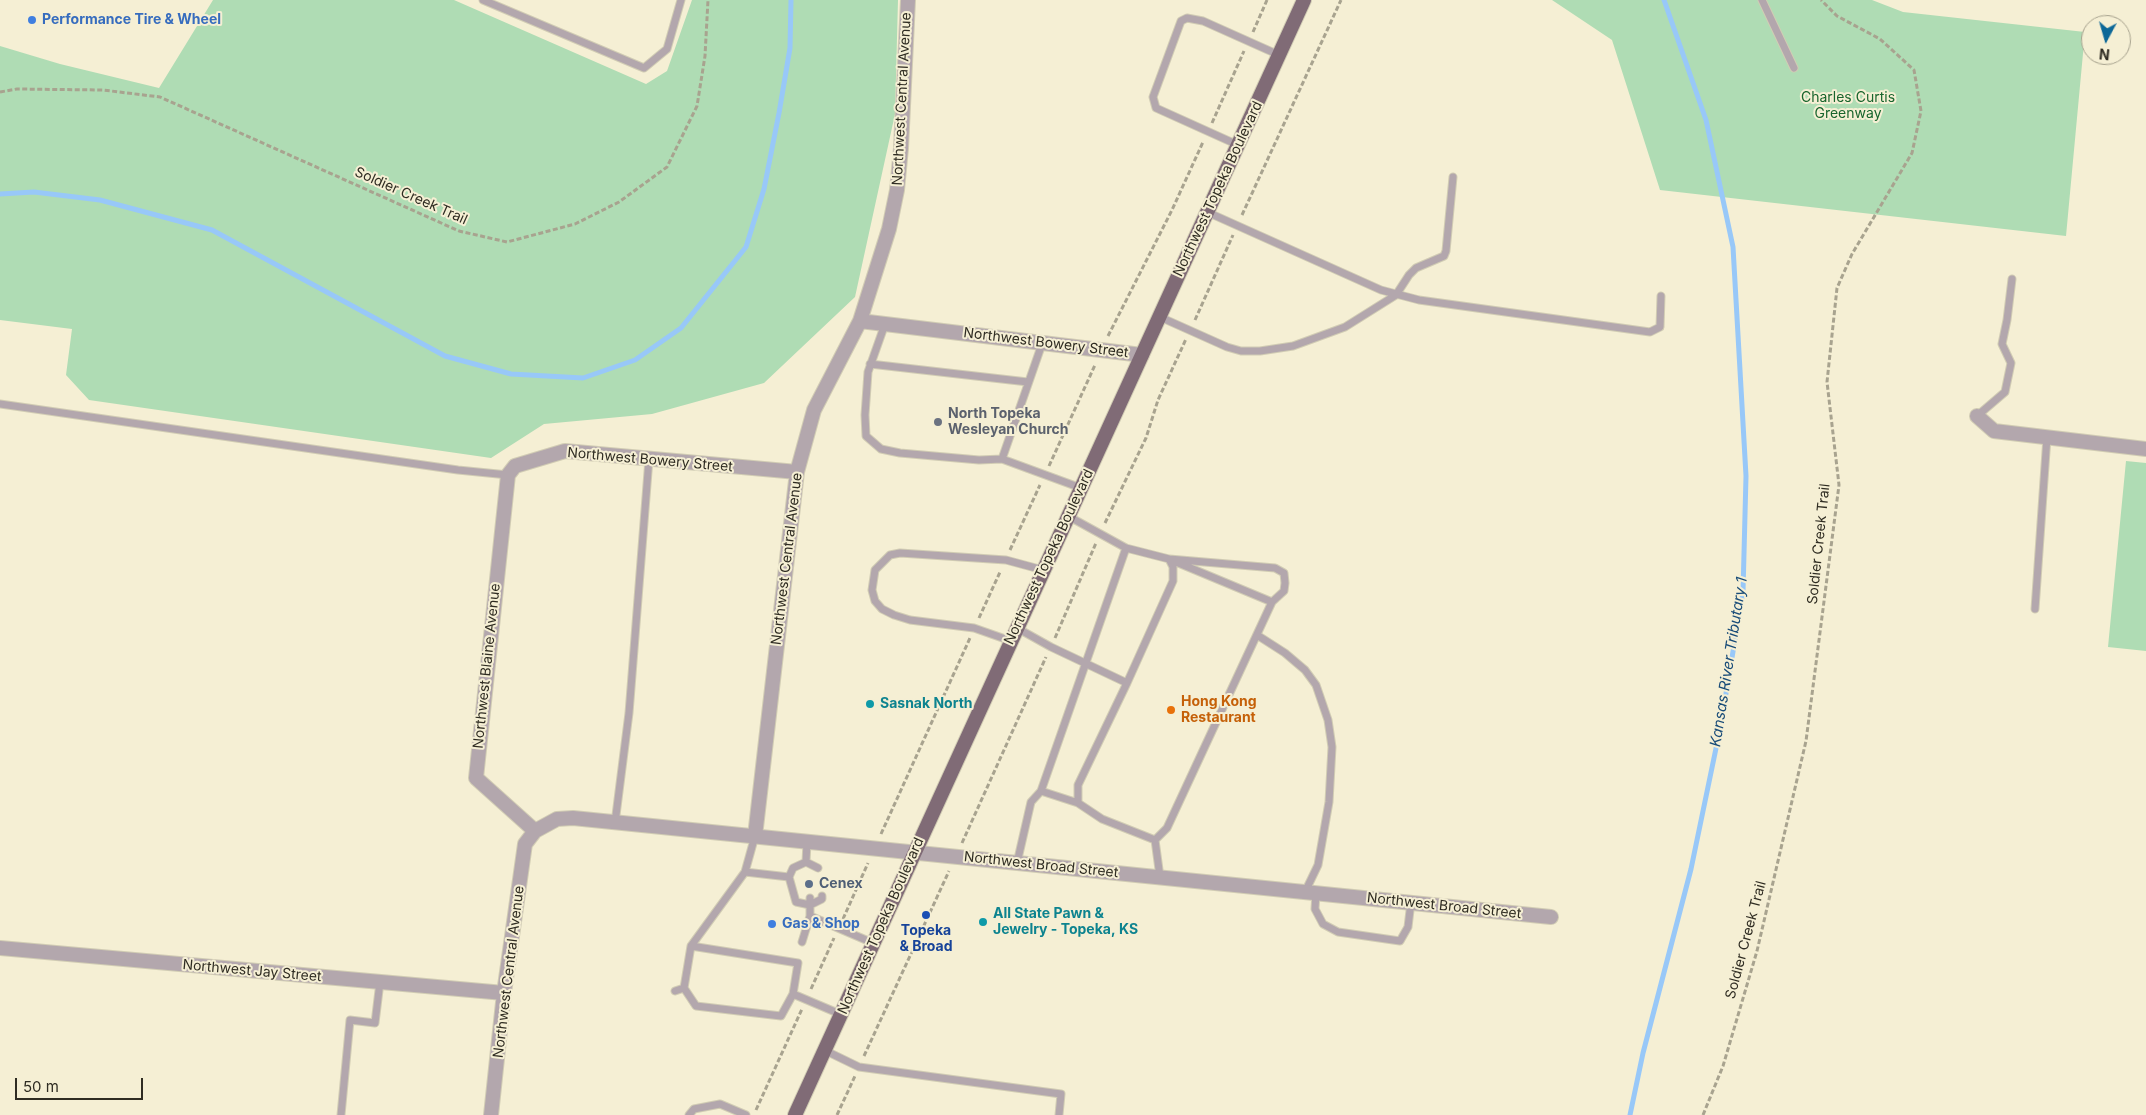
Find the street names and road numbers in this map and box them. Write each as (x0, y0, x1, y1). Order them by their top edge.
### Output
street label: Northwest Central Avenue (889, 12, 915, 186)
street label: Northwest Topeka Boulevard (1170, 99, 1266, 279)
street label: Soldier Creek Trail (352, 164, 470, 228)
street label: Northwest Bowery Street (963, 325, 1129, 361)
street label: Northwest Bowery Street (567, 444, 733, 476)
street label: Northwest Topeka Boulevard (1001, 467, 1097, 647)
street label: Northwest Central Avenue (768, 472, 806, 646)
street label: Soldier Creek Trail (1804, 483, 1834, 605)
street label: Northwest Blaine Avenue (470, 583, 504, 749)
street label: Northwest Topeka Boulevard (834, 835, 928, 1017)
street label: Northwest Broad Street (963, 849, 1119, 881)
street label: Soldier Creek Trail (1722, 879, 1770, 1001)
street label: Northwest Central Avenue (490, 885, 528, 1059)
street label: Northwest Broad Street (1366, 890, 1522, 922)
street label: Northwest Jay Street (182, 957, 322, 985)

